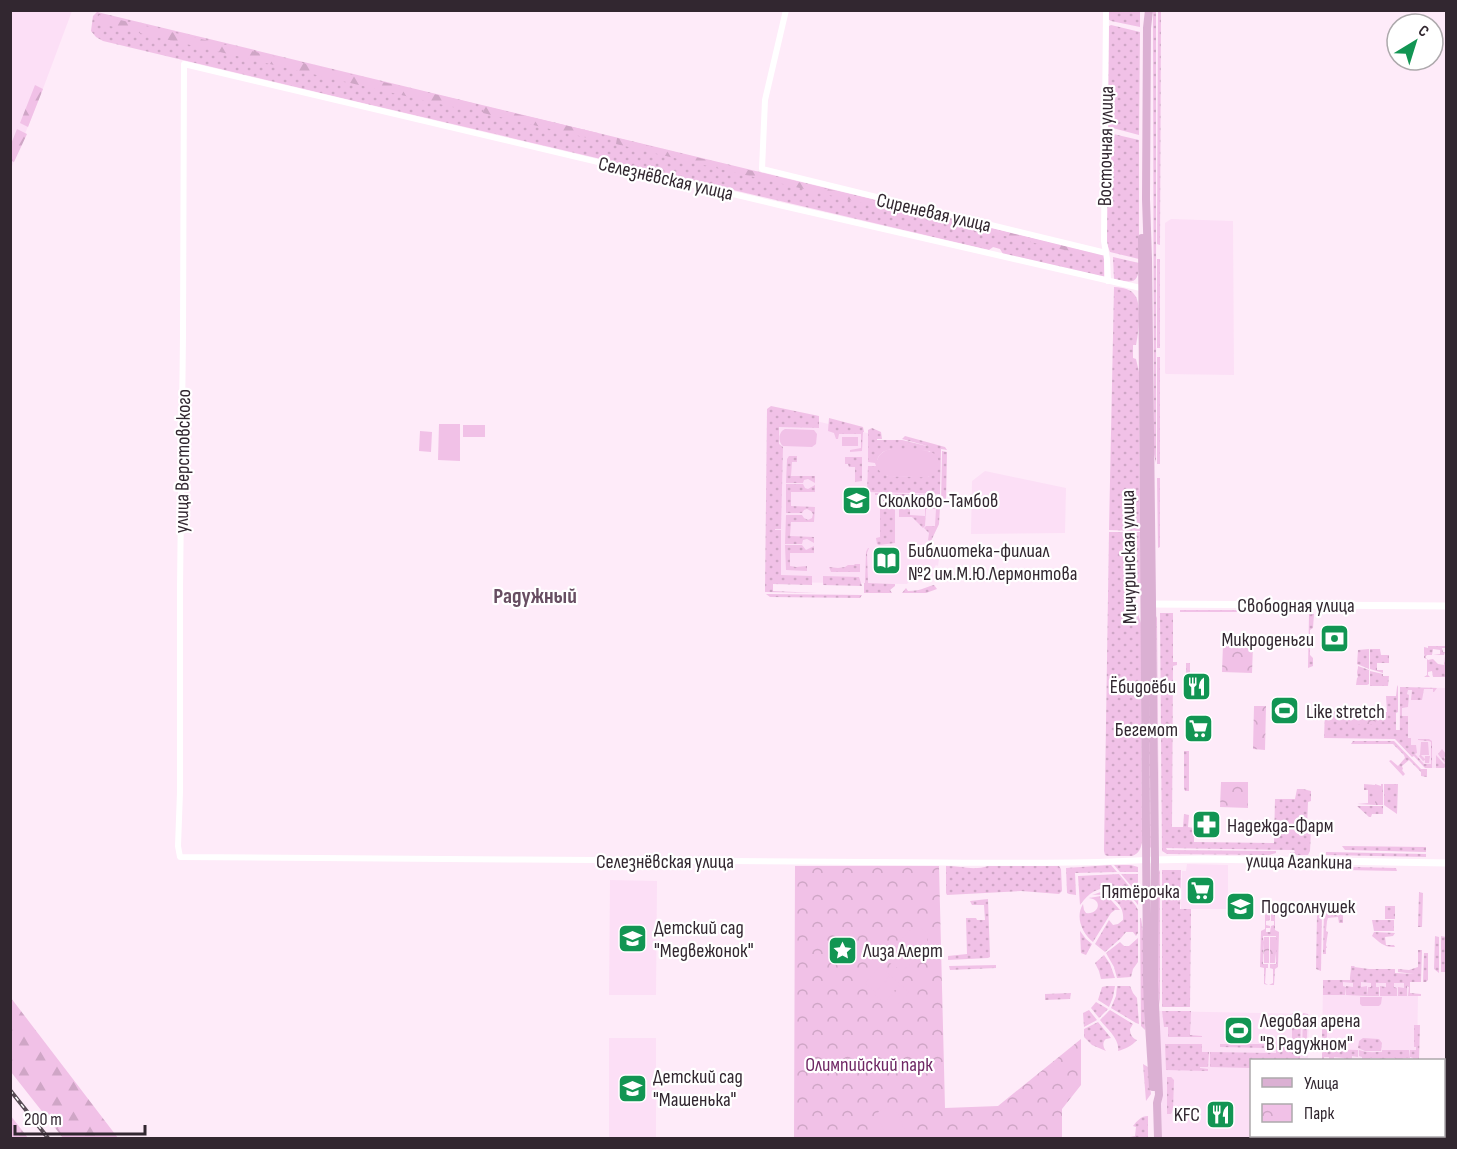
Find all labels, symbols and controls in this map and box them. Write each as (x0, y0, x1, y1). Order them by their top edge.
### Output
north arrow (1385, 12, 1445, 72)
text: С (1414, 21, 1432, 41)
street label: Восточная улица (1093, 86, 1119, 206)
street label: Селезнёвская улица (596, 152, 736, 206)
street label: Сиреневая улица (874, 188, 993, 238)
street label: улица Верстовского (170, 389, 196, 533)
school or university icon: Сколково-Тамбов (841, 484, 873, 516)
place label: Сколково-Тамбов (878, 489, 998, 513)
street label: Мичуринская улица (1116, 490, 1142, 624)
place label: Библиотека-филиал №2 им.М.Ю.Лермонтова (908, 539, 1077, 586)
library icon: Библиотека-филиал №2 им.М.Ю.Лермонтова (871, 545, 903, 577)
district label: Радужный (493, 583, 577, 610)
street label: Свободная улица (1237, 594, 1355, 618)
bank icon: Микроденьги (1319, 623, 1351, 655)
place label: Микроденьги (1221, 628, 1314, 652)
restaurant icon: Ёбидоёби (1181, 670, 1213, 702)
place label: Ёбидоёби (1110, 675, 1176, 699)
sports icon: Like stretch (1269, 695, 1301, 727)
place label: Like stretch (1306, 700, 1385, 724)
supermarket icon: Бегемот (1183, 713, 1215, 745)
place label: Бегемот (1115, 718, 1178, 742)
pharmacy icon: Надежда-Фарм (1190, 809, 1222, 841)
place label: Надежда-Фарм (1227, 814, 1334, 838)
street label: улица Агапкина (1245, 849, 1353, 875)
street label: Селезнёвская улица (596, 850, 734, 874)
supermarket icon: Пятёрочка (1185, 875, 1217, 907)
place label: Пятёрочка (1101, 880, 1180, 904)
school or university icon: Подсолнушек (1224, 890, 1256, 922)
place label: Подсолнушек (1261, 895, 1356, 919)
place label: Детский сад "Медвежонок" (654, 916, 753, 963)
school or university icon: Детский сад "Медвежонок" (617, 922, 649, 954)
place icon: Лиза Алерт (826, 934, 858, 966)
place label: Лиза Алерт (862, 939, 943, 963)
place label: Ледовая арена "В Радужном" (1259, 1009, 1360, 1056)
sports icon: Ледовая арена "В Радужном" (1223, 1015, 1255, 1047)
park label: Олимпийский парк (805, 1053, 933, 1077)
legend (1250, 1059, 1445, 1137)
place label: Детский сад "Машенька" (653, 1065, 743, 1112)
school or university icon: Детский сад "Машенька" (616, 1072, 648, 1104)
text: Улица (1304, 1073, 1339, 1094)
scale bar (15, 1098, 146, 1136)
restaurant icon: KFC (1205, 1098, 1237, 1130)
place label: KFC (1174, 1103, 1200, 1127)
text: Парк (1304, 1103, 1335, 1124)
text: 200 m (24, 1109, 62, 1130)

